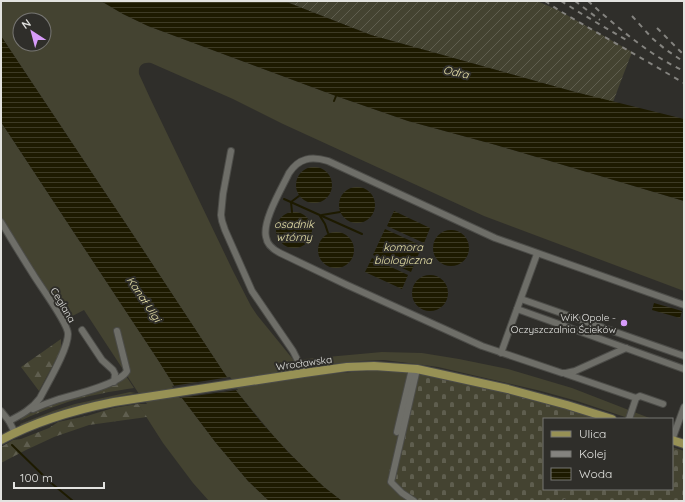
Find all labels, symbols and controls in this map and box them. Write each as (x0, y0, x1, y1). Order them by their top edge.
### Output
north arrow (12, 12, 52, 52)
text: N (19, 16, 34, 32)
water label: Odra (442, 62, 471, 82)
water label: osadnik wtórny (274, 217, 315, 244)
water label: komora biologiczna (374, 240, 433, 267)
water label: Kanał Ulgi (124, 273, 165, 326)
street label: Ceglana (47, 285, 79, 325)
place label: WiK Opole - Oczyszczalnia Ścieków (511, 311, 616, 336)
marker: WiK Opole - Oczyszczalnia Ścieków (619, 318, 629, 328)
street label: Wrocławska (275, 353, 333, 373)
legend (543, 418, 673, 490)
text: Ulica (579, 426, 606, 441)
text: Kolej (579, 446, 607, 461)
scale bar (14, 464, 104, 490)
text: Woda (579, 466, 612, 481)
text: 100 m (20, 470, 53, 485)

